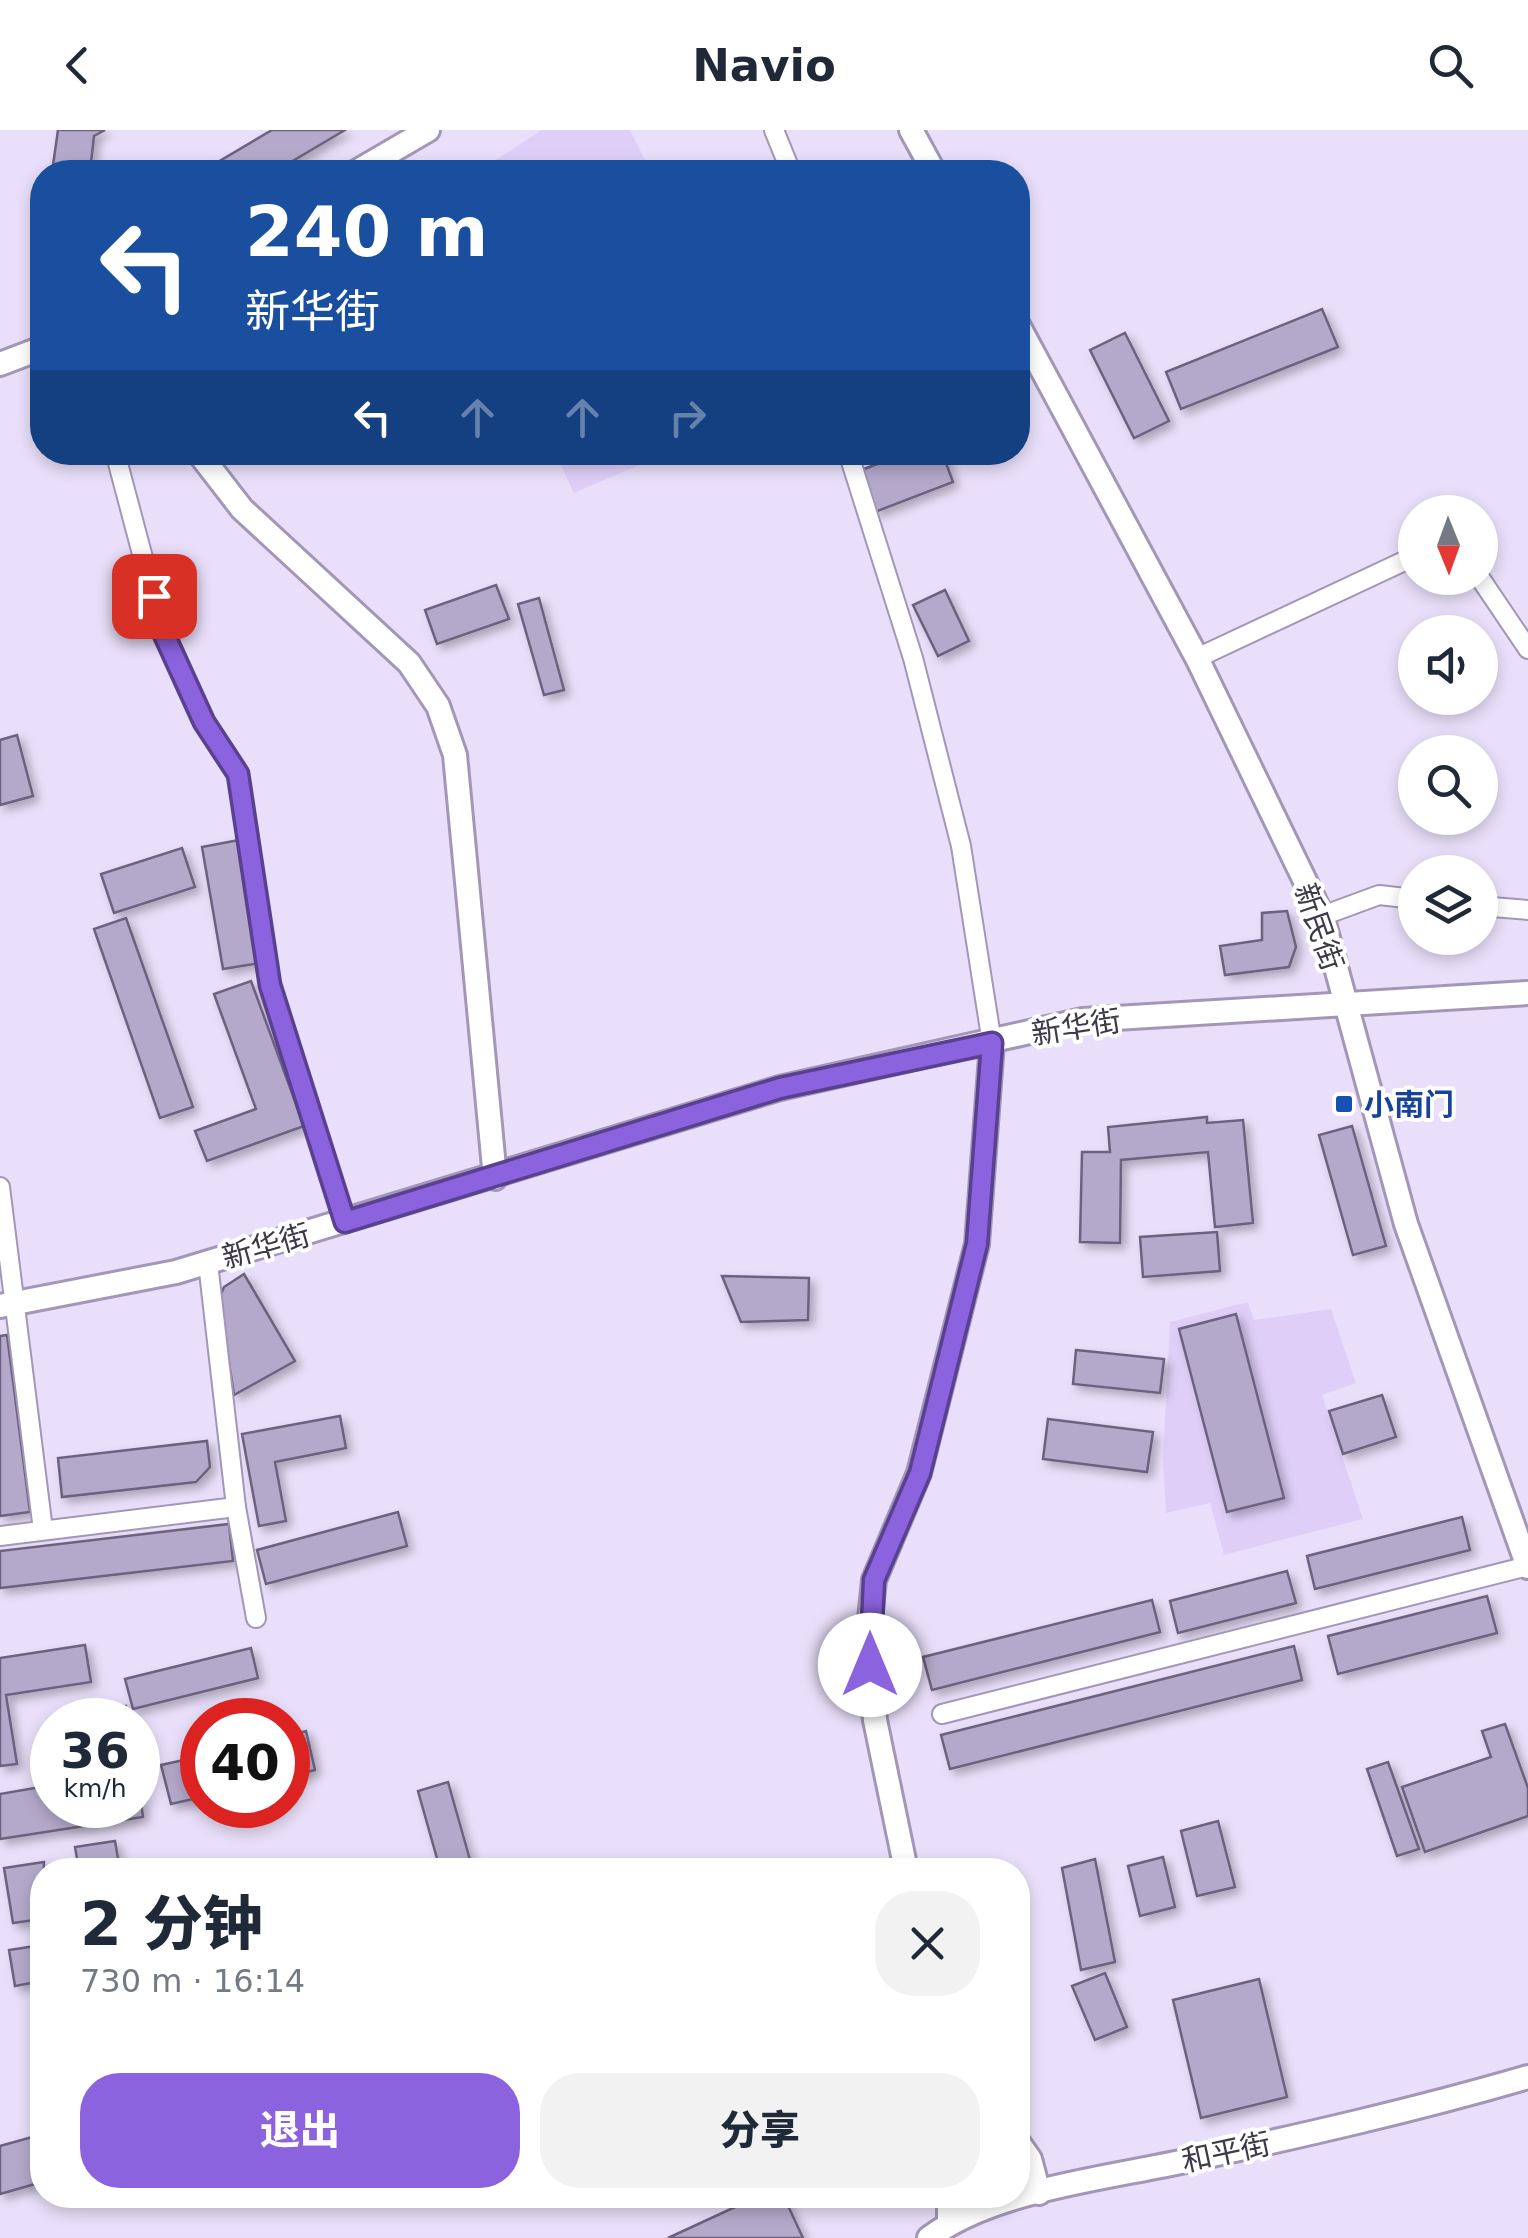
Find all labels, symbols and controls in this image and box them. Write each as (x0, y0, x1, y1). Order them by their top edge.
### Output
icon: back (50, 38, 105, 93)
icon: search (1423, 38, 1478, 93)
text: Navio (692, 39, 836, 92)
text: 240 m (245, 191, 488, 273)
icon: left (80, 200, 210, 330)
text: 新华街 (245, 285, 380, 338)
icon: left (345, 390, 400, 445)
icon: ahead (450, 390, 505, 445)
icon: ahead (555, 390, 610, 445)
icon: right (660, 390, 715, 445)
north arrow (1398, 495, 1498, 595)
map controls (1398, 495, 1498, 955)
pin (112, 554, 197, 639)
icon: arrive (127, 569, 182, 624)
button: sound (1398, 615, 1498, 715)
button: search (1398, 735, 1498, 835)
button: layers (1398, 855, 1498, 955)
street label: 新民街 (1288, 879, 1350, 975)
street label: 新华街 (1029, 1003, 1123, 1051)
place label: 小南门 (1364, 1087, 1454, 1122)
marker: 小南门 (1333, 1093, 1355, 1115)
street label: 新华街 (218, 1217, 314, 1275)
position arrow (818, 1613, 922, 1717)
speed limit sign: 40 (180, 1698, 310, 1828)
text: 36 (60, 1722, 130, 1780)
text: km/h (63, 1774, 127, 1803)
text: 2 分钟 (80, 1889, 263, 1959)
button: close (875, 1891, 980, 1996)
text: 730 m · 16:14 (80, 1962, 305, 2000)
button: 退出 (80, 2073, 520, 2188)
button: 分享 (540, 2073, 980, 2188)
street label: 和平街 (1178, 2126, 1274, 2178)

